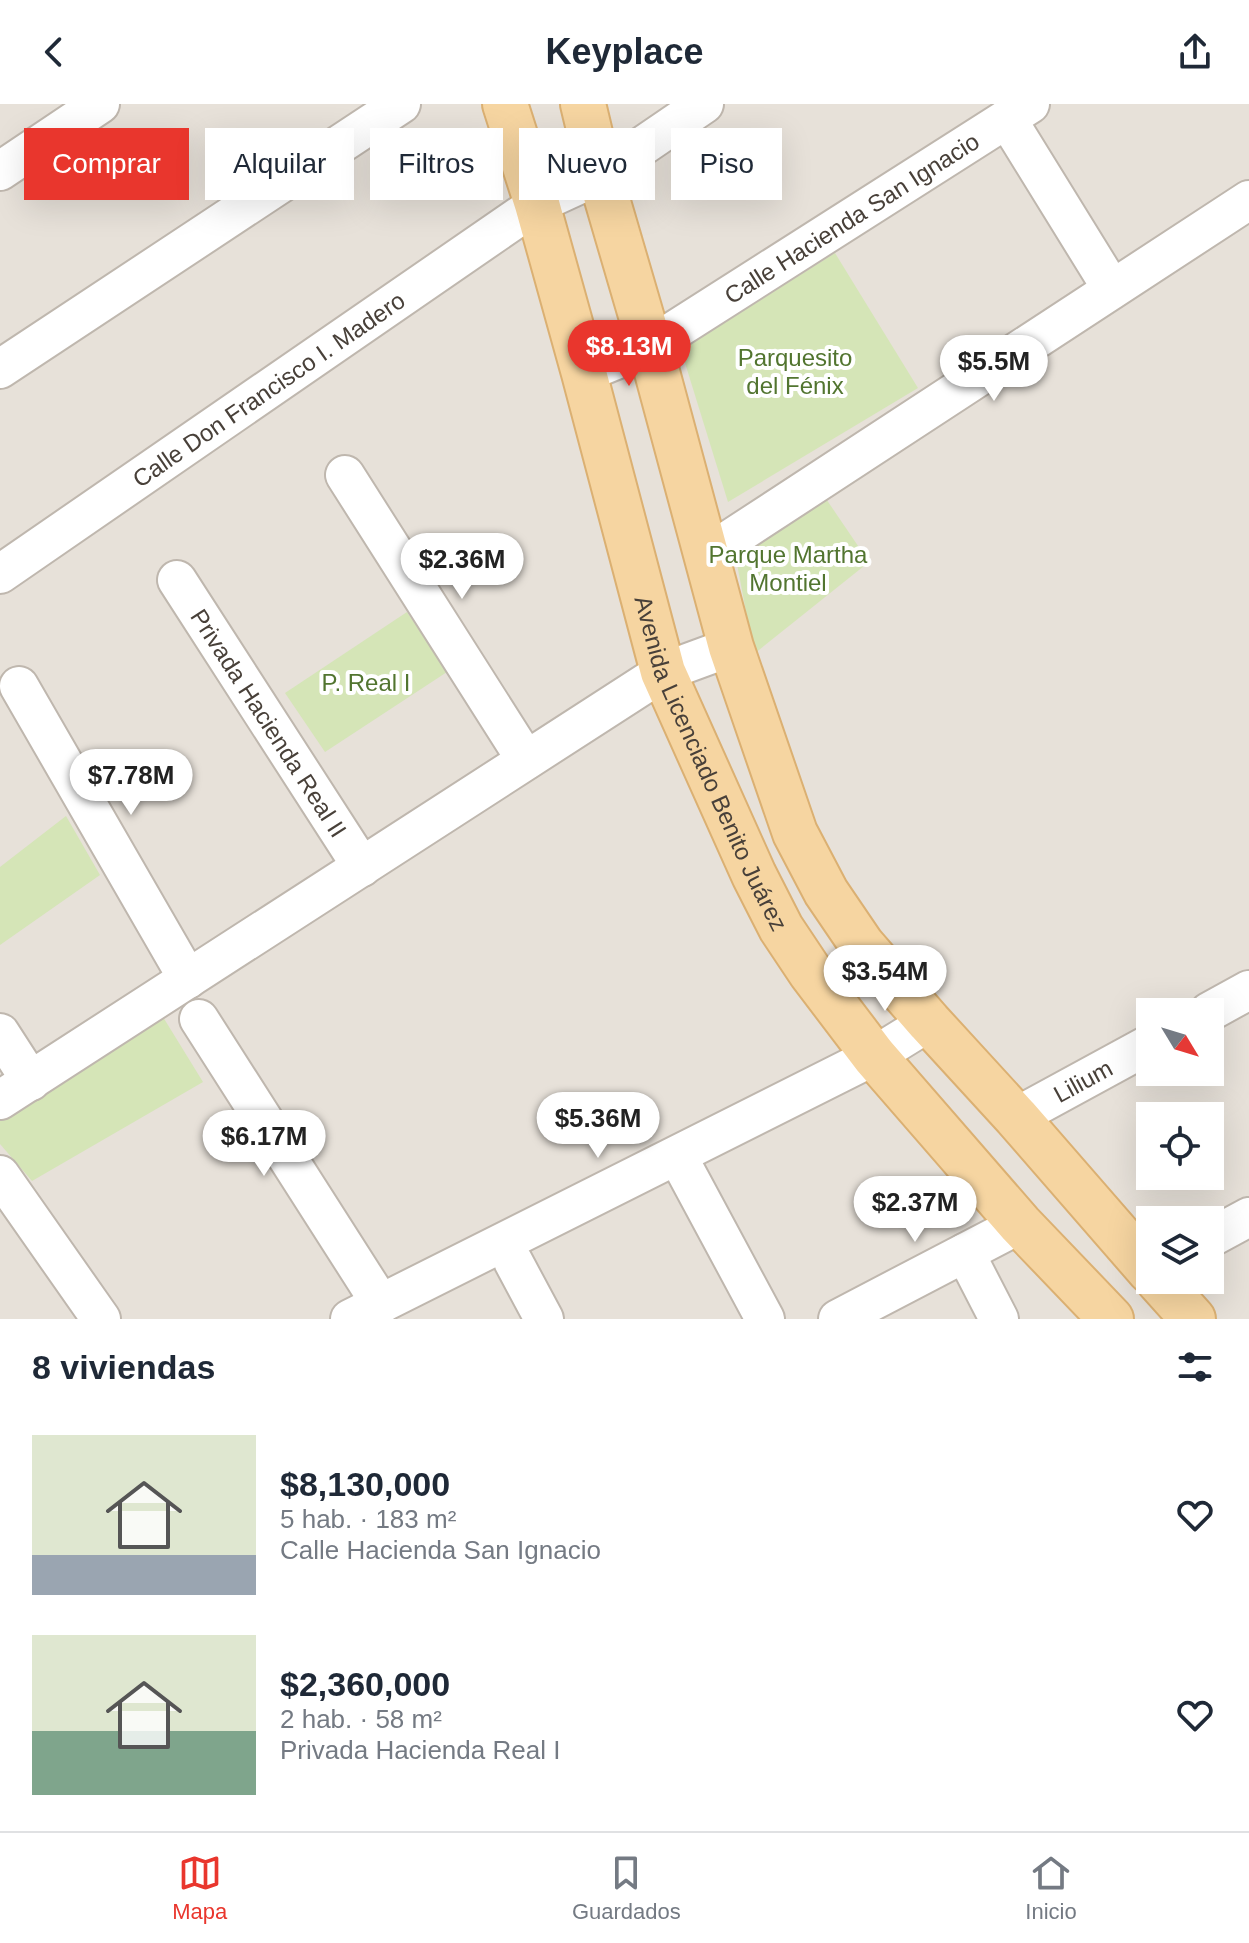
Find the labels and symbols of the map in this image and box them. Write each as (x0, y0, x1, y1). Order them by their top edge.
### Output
street label: Calle Hacienda San Ignacio (719, 127, 984, 309)
street label: Calle Don Francisco I. Madero (127, 286, 410, 492)
pin: $8.13M (564, 320, 694, 388)
pin: $5.5M (938, 335, 1050, 403)
park label: Parquesito del Fénix (738, 344, 852, 399)
pin: $2.36M (397, 533, 527, 601)
park label: Parque Martha Montiel (709, 541, 868, 596)
street label: Avenida Licenciado Benito Juárez (630, 593, 794, 935)
street label: Privada Hacienda Real II (186, 604, 352, 842)
park label: P. Real I (322, 669, 410, 696)
pin: $7.78M (66, 749, 196, 817)
pin: $3.54M (820, 945, 950, 1013)
north arrow (1136, 998, 1224, 1086)
street label: Lilium (1049, 1054, 1117, 1108)
pin: $5.36M (533, 1092, 663, 1160)
pin: $6.17M (199, 1110, 329, 1178)
pin: $2.37M (850, 1176, 980, 1244)

